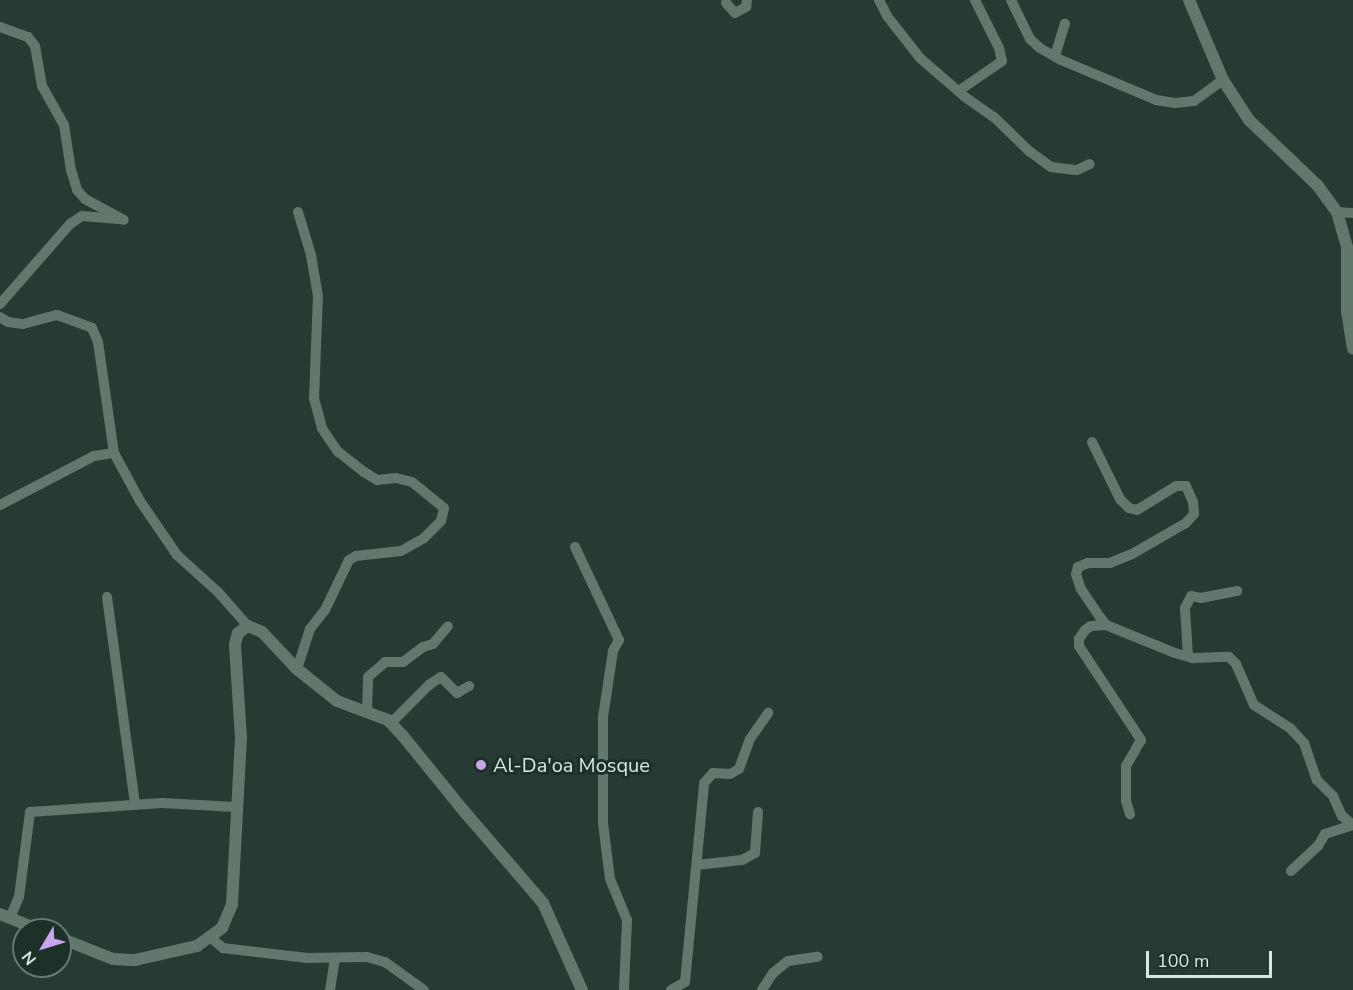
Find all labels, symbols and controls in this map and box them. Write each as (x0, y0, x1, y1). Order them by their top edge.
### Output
place label: Al-Da'oa Mosque (493, 753, 650, 777)
marker: Al-Da'oa Mosque (474, 758, 488, 772)
north arrow (12, 918, 72, 978)
scale bar (1149, 939, 1275, 977)
text: N (17, 946, 42, 969)
text: 100 m (1157, 949, 1209, 973)

